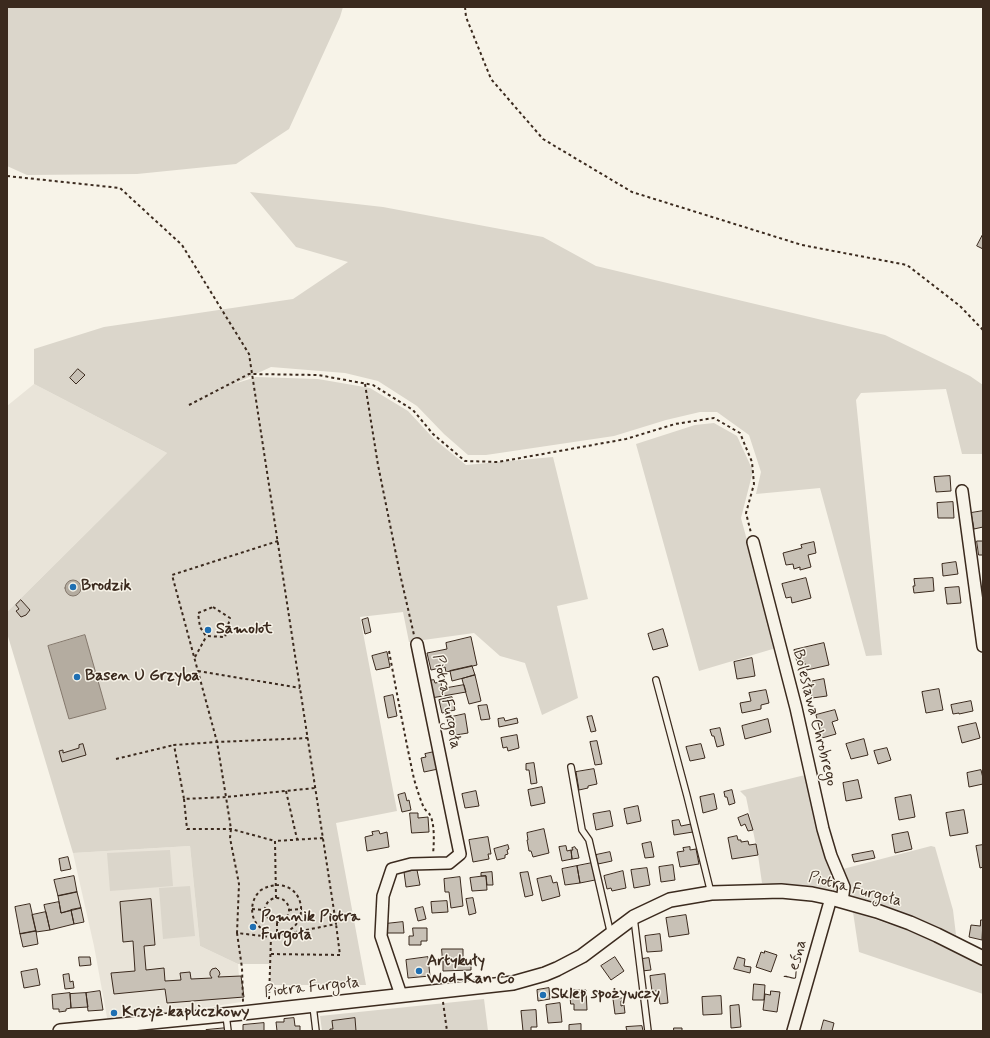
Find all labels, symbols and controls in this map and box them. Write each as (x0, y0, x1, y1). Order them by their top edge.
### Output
place label: Brodzik (81, 577, 131, 597)
marker: Brodzik (68, 582, 78, 592)
place label: Samolot (216, 620, 273, 640)
marker: Samolot (203, 625, 213, 635)
street label: Bolesława Chrobrego (788, 648, 840, 788)
street label: Piotra Furgoła (427, 653, 465, 751)
place label: Basen U Grzyba (85, 667, 200, 687)
marker: Basen U Grzyba (72, 672, 82, 682)
street label: Piotra Furgoła (806, 868, 904, 912)
place label: Pomnik Piotra Furgoła (261, 908, 360, 946)
marker: Pomnik Piotra Furgoła (248, 922, 258, 932)
street label: Leśna (782, 938, 812, 982)
place label: Artykuły Wod-Kan Co (427, 952, 515, 990)
marker: Artykuły Wod-Kan Co (414, 966, 424, 976)
street label: Piotra Furgoła (263, 973, 361, 1003)
place label: Sklep spożywczy (551, 985, 660, 1005)
marker: Sklep spożywczy (538, 990, 548, 1000)
place label: Krzyż kapliczkowy (122, 1003, 249, 1023)
marker: Krzyż kapliczkowy (109, 1008, 119, 1018)

